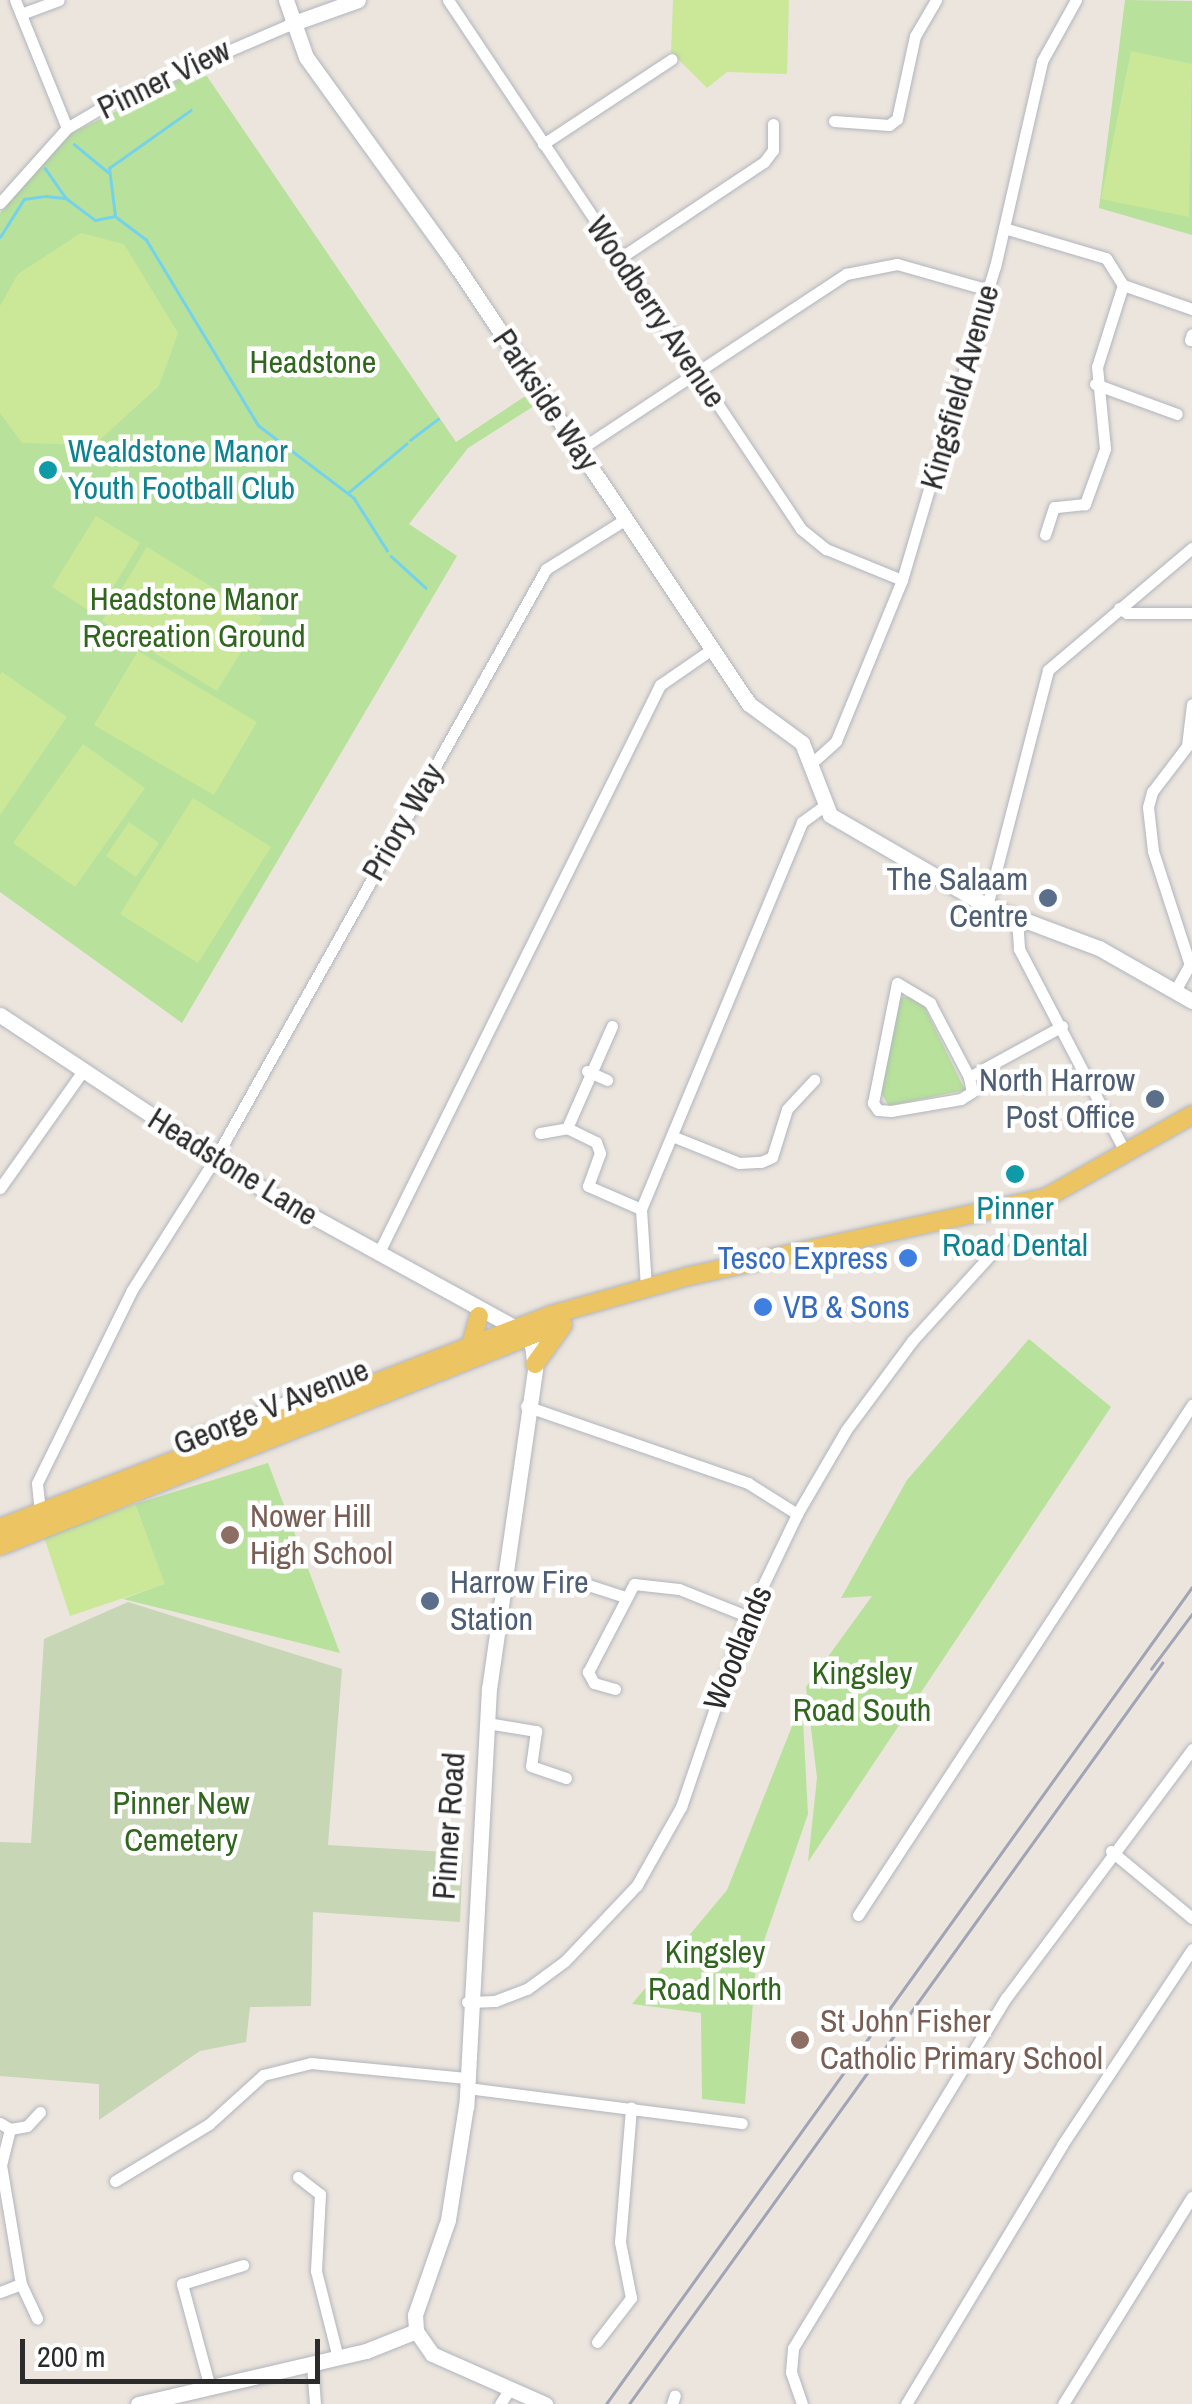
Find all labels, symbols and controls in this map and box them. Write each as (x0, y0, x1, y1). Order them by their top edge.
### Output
street label: Pinner View (92, 31, 236, 127)
street label: Woodberry Avenue (578, 209, 734, 415)
street label: Kingsfield Avenue (912, 280, 1008, 494)
street label: Parkside Way (485, 322, 607, 478)
park label: Headstone (250, 343, 376, 381)
place label: Wealdstone Manor Youth Football Club (68, 433, 295, 508)
marker: Wealdstone Manor Youth Football Club (37, 459, 59, 481)
park label: Headstone Manor Recreation Ground (82, 581, 306, 656)
street label: Priory Way (354, 757, 452, 887)
place label: The Salaam Centre (887, 861, 1028, 936)
marker: The Salaam Centre (1037, 887, 1059, 909)
place label: North Harrow Post Office (979, 1062, 1135, 1137)
marker: North Harrow Post Office (1144, 1088, 1166, 1110)
street label: Headstone Lane (141, 1100, 325, 1234)
marker: Pinner Road Dental (1004, 1163, 1026, 1185)
place label: Pinner Road Dental (942, 1190, 1088, 1265)
place label: Tesco Express (717, 1239, 888, 1277)
marker: Tesco Express (897, 1247, 919, 1269)
place label: VB & Sons (783, 1288, 910, 1326)
marker: VB & Sons (752, 1296, 774, 1318)
street label: George V Avenue (167, 1350, 375, 1464)
place label: Nower Hill High School (250, 1498, 393, 1573)
marker: Nower Hill High School (219, 1524, 241, 1546)
place label: Harrow Fire Station (450, 1564, 588, 1639)
street label: Woodlands (696, 1580, 780, 1716)
marker: Harrow Fire Station (419, 1590, 441, 1612)
park label: Kingsley Road South (793, 1655, 931, 1730)
street label: Pinner Road (425, 1751, 473, 1901)
park label: Pinner New Cemetery (112, 1785, 250, 1860)
park label: Kingsley Road North (648, 1934, 782, 2009)
place label: St John Fisher Catholic Primary School (820, 2003, 1103, 2078)
marker: St John Fisher Catholic Primary School (789, 2029, 811, 2051)
scale bar (25, 2319, 325, 2381)
text: 200 m (37, 2336, 105, 2376)

